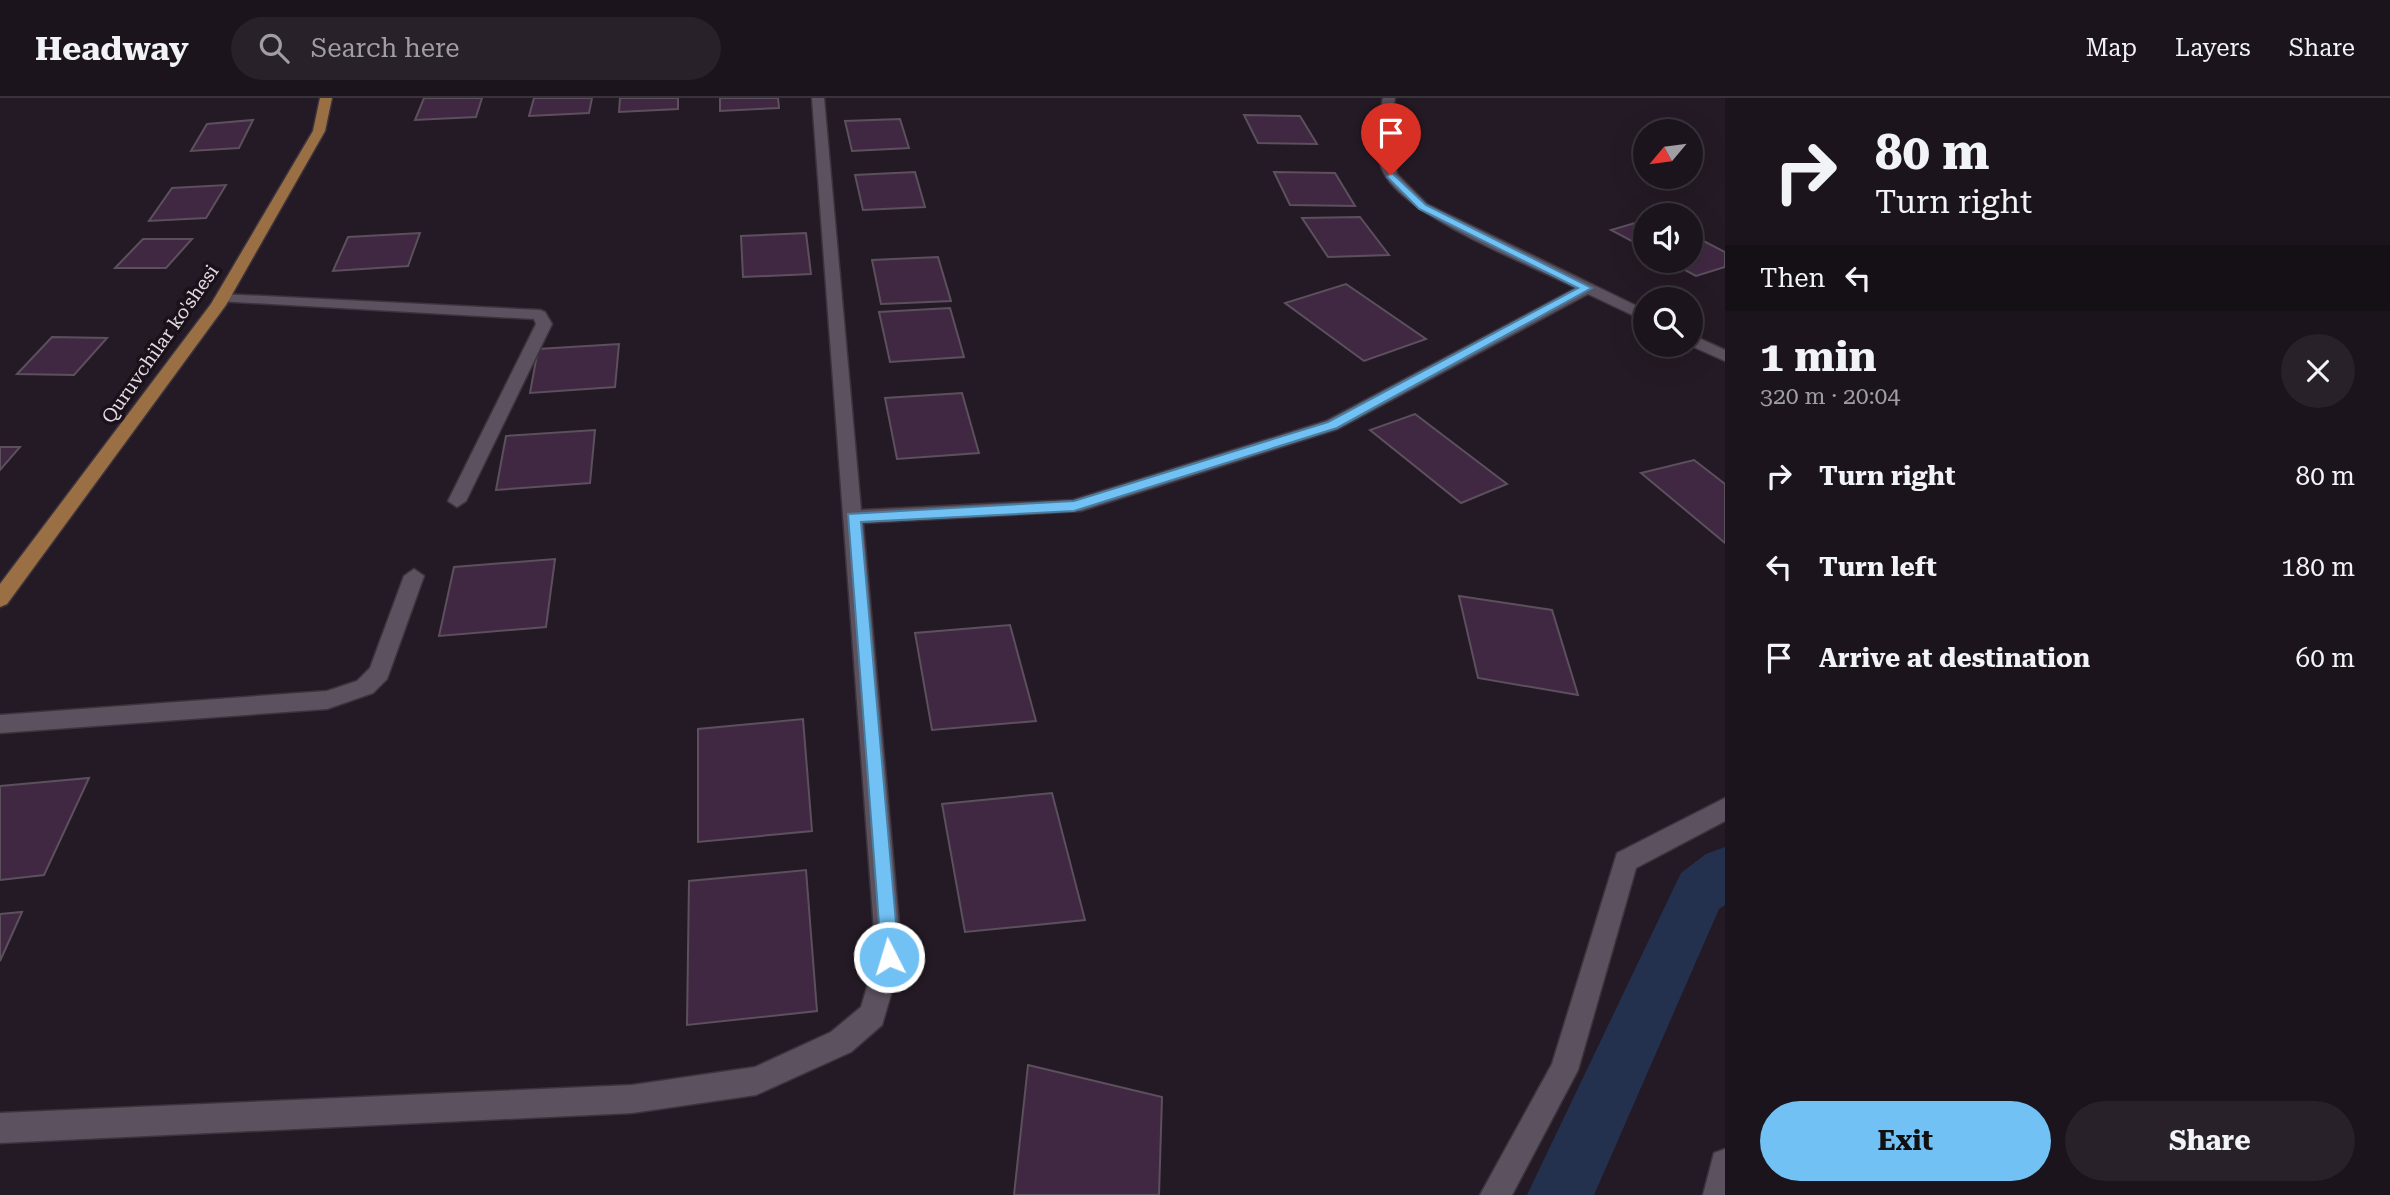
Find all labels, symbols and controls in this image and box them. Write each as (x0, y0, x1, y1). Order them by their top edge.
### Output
search box (231, 17, 721, 80)
text: Headway (35, 29, 189, 68)
icon: search (255, 29, 293, 67)
text: Search here (311, 33, 460, 63)
text: Map (2086, 34, 2137, 62)
text: Layers (2175, 34, 2251, 62)
text: Share (2289, 34, 2355, 62)
pin (1361, 103, 1421, 175)
icon: arrive (1372, 114, 1410, 152)
north arrow (1633, 119, 1703, 189)
map controls (1633, 119, 1703, 357)
text: 80 m (1875, 124, 1990, 181)
icon: right (1760, 126, 1851, 217)
text: Turn right (1875, 183, 2032, 221)
button: sound (1633, 203, 1703, 273)
icon: left (1839, 259, 1877, 297)
street label: Quruvchilar ko'shesi (97, 260, 223, 428)
text: Then (1760, 263, 1825, 293)
button: search (1633, 287, 1703, 357)
text: 1 min (1760, 332, 1877, 381)
button: close (2281, 334, 2355, 408)
text: 320 m · 20:04 (1760, 383, 1900, 410)
icon: right (1760, 457, 1798, 495)
text: Turn right (1819, 461, 1955, 491)
text: 80 m (2296, 461, 2355, 491)
icon: left (1760, 548, 1798, 586)
text: Turn left (1819, 552, 1937, 582)
text: 180 m (2281, 552, 2355, 582)
icon: arrive (1760, 639, 1798, 677)
text: Arrive at destination (1819, 643, 2090, 673)
text: 60 m (2296, 643, 2355, 673)
position arrow (852, 920, 926, 994)
button: Exit (1760, 1101, 2051, 1181)
button: Share (2065, 1101, 2355, 1181)

